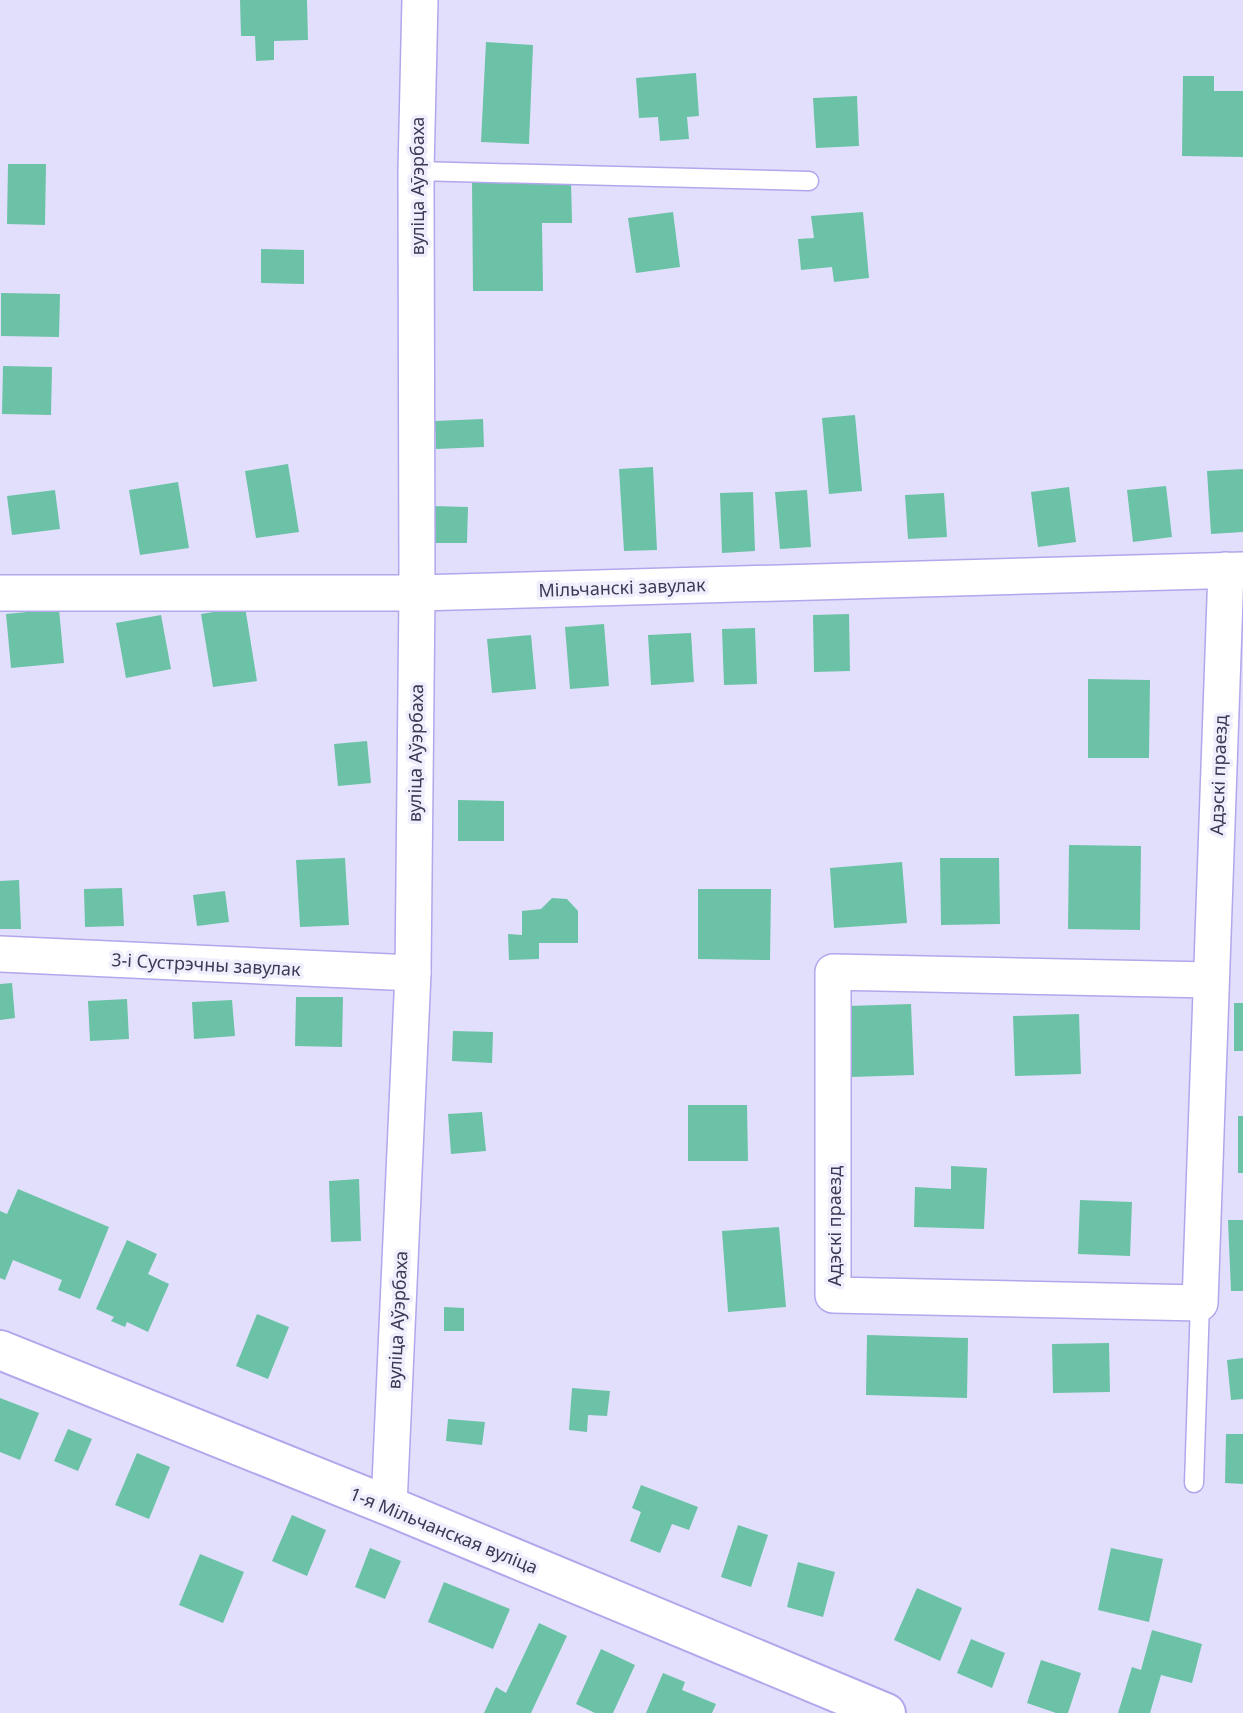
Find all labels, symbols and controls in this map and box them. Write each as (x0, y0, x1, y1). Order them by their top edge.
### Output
street label: вуліца Аўэрбаха (405, 117, 429, 255)
street label: Мільчанскі завулак (538, 572, 706, 602)
street label: вуліца Аўэрбаха (402, 684, 428, 822)
street label: Адэскі праезд (1204, 714, 1232, 836)
street label: 3-і Сустрэчны завулак (111, 947, 302, 981)
street label: Адэскі праезд (822, 1166, 846, 1286)
street label: вуліца Аўэрбаха (381, 1250, 413, 1390)
street label: 1-я Мільчанская вуліца (346, 1481, 542, 1579)

